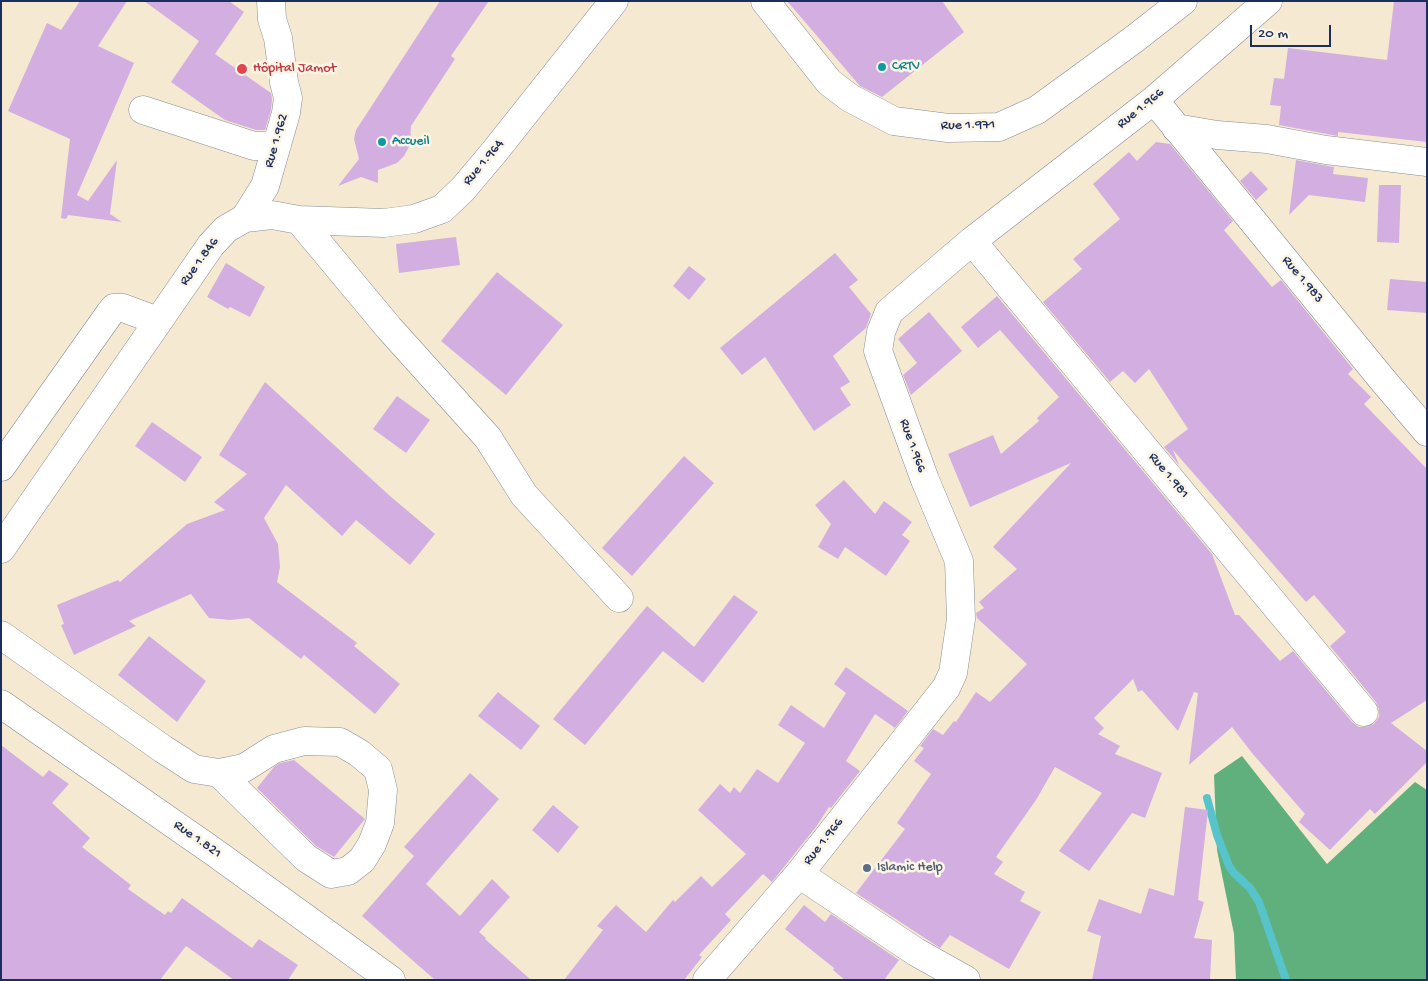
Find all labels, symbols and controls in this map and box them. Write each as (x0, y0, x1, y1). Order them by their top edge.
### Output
scale bar (1253, 15, 1334, 47)
text: 20 m (1258, 25, 1288, 43)
place label: CRTV (892, 59, 920, 75)
place label: Hôpital Jamot (253, 61, 336, 77)
marker: CRTV (876, 61, 888, 73)
marker: Hôpital Jamot (235, 62, 249, 76)
street label: Rue 1.966 (1114, 85, 1168, 133)
street label: Rue 1.962 (261, 112, 293, 170)
street label: Rue 1.971 (941, 117, 995, 135)
place label: Accueil (392, 134, 430, 150)
marker: Accueil (376, 136, 388, 148)
street label: Rue 1.964 (460, 136, 508, 190)
street label: Rue 1.846 (177, 234, 223, 290)
street label: Rue 1.983 (1277, 253, 1327, 307)
street label: Rue 1.966 (895, 417, 929, 475)
street label: Rue 1.981 (1144, 450, 1192, 502)
street label: Rue 1.966 (800, 815, 848, 869)
street label: Rue 1.821 (170, 817, 224, 863)
place label: Islamic Help (877, 860, 943, 876)
marker: Islamic Help (861, 862, 873, 874)

